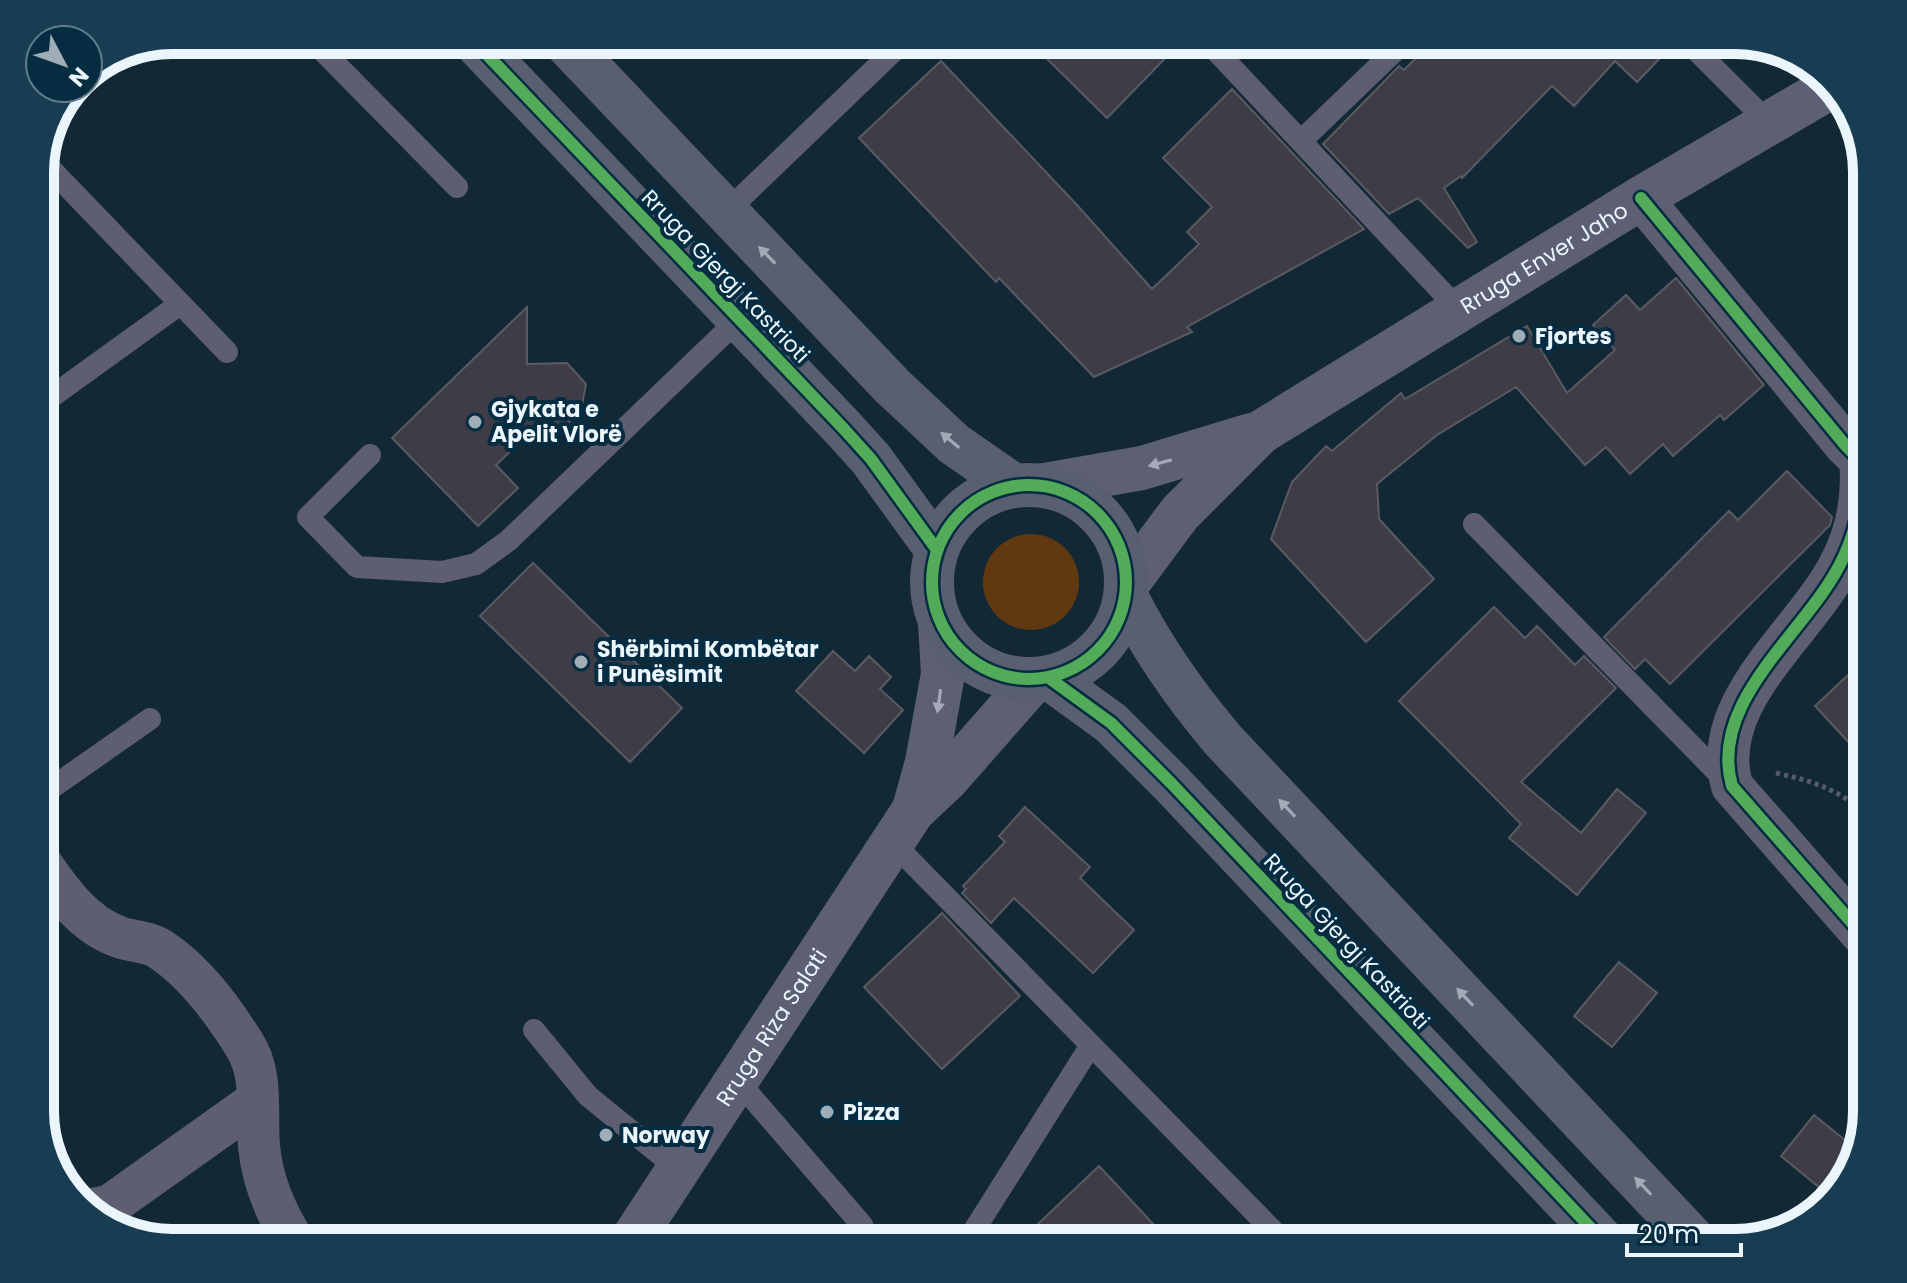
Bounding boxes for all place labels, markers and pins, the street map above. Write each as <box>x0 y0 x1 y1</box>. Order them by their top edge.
place label: Fjortes <box>1535 321 1612 352</box>
marker: Fjortes <box>1510 327 1528 345</box>
place label: Gjykata e Apelit Vlorë <box>491 394 622 450</box>
marker: Gjykata e Apelit Vlorë <box>466 413 484 431</box>
place label: Shërbimi Kombëtar i Punësimit <box>597 634 819 690</box>
marker: Shërbimi Kombëtar i Punësimit <box>572 653 590 671</box>
place label: Pizza <box>843 1097 900 1128</box>
marker: Pizza <box>818 1103 836 1121</box>
place label: Norway <box>622 1120 710 1151</box>
marker: Norway <box>597 1126 615 1144</box>

